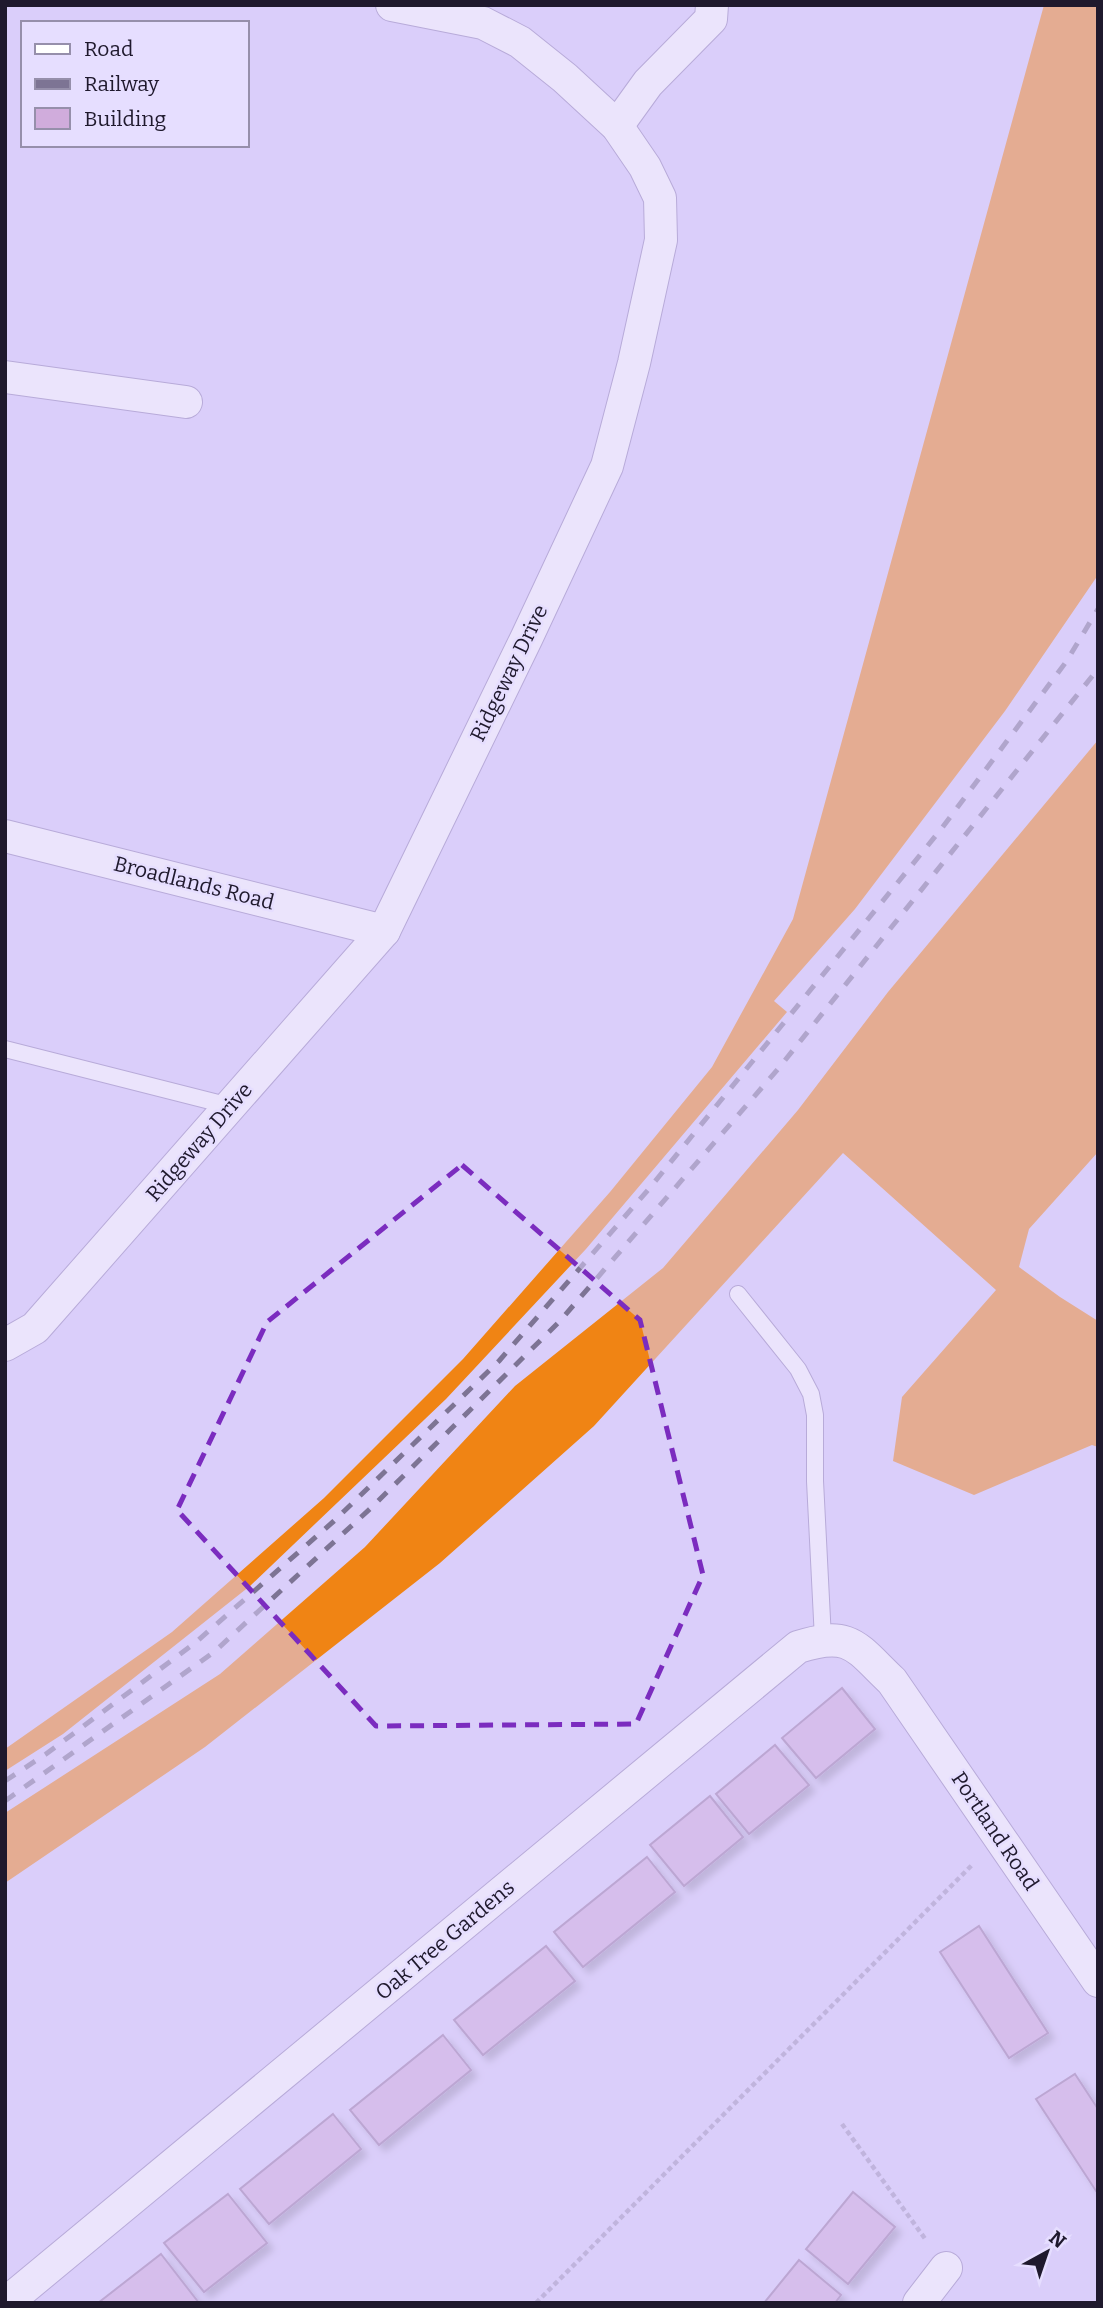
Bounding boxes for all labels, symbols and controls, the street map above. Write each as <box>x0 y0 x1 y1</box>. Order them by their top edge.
legend <box>21 21 248 147</box>
text: Road <box>84 36 133 62</box>
text: Railway <box>84 71 160 97</box>
text: Building <box>84 106 167 132</box>
street label: Ridgeway Drive <box>465 600 553 746</box>
street label: Broadlands Road <box>111 850 277 916</box>
street label: Ridgeway Drive <box>140 1077 258 1207</box>
street label: Portland Road <box>946 1767 1044 1895</box>
street label: Oak Tree Gardens <box>370 1874 520 2006</box>
north arrow <box>1012 2217 1082 2287</box>
text: N <box>1045 2226 1071 2253</box>

